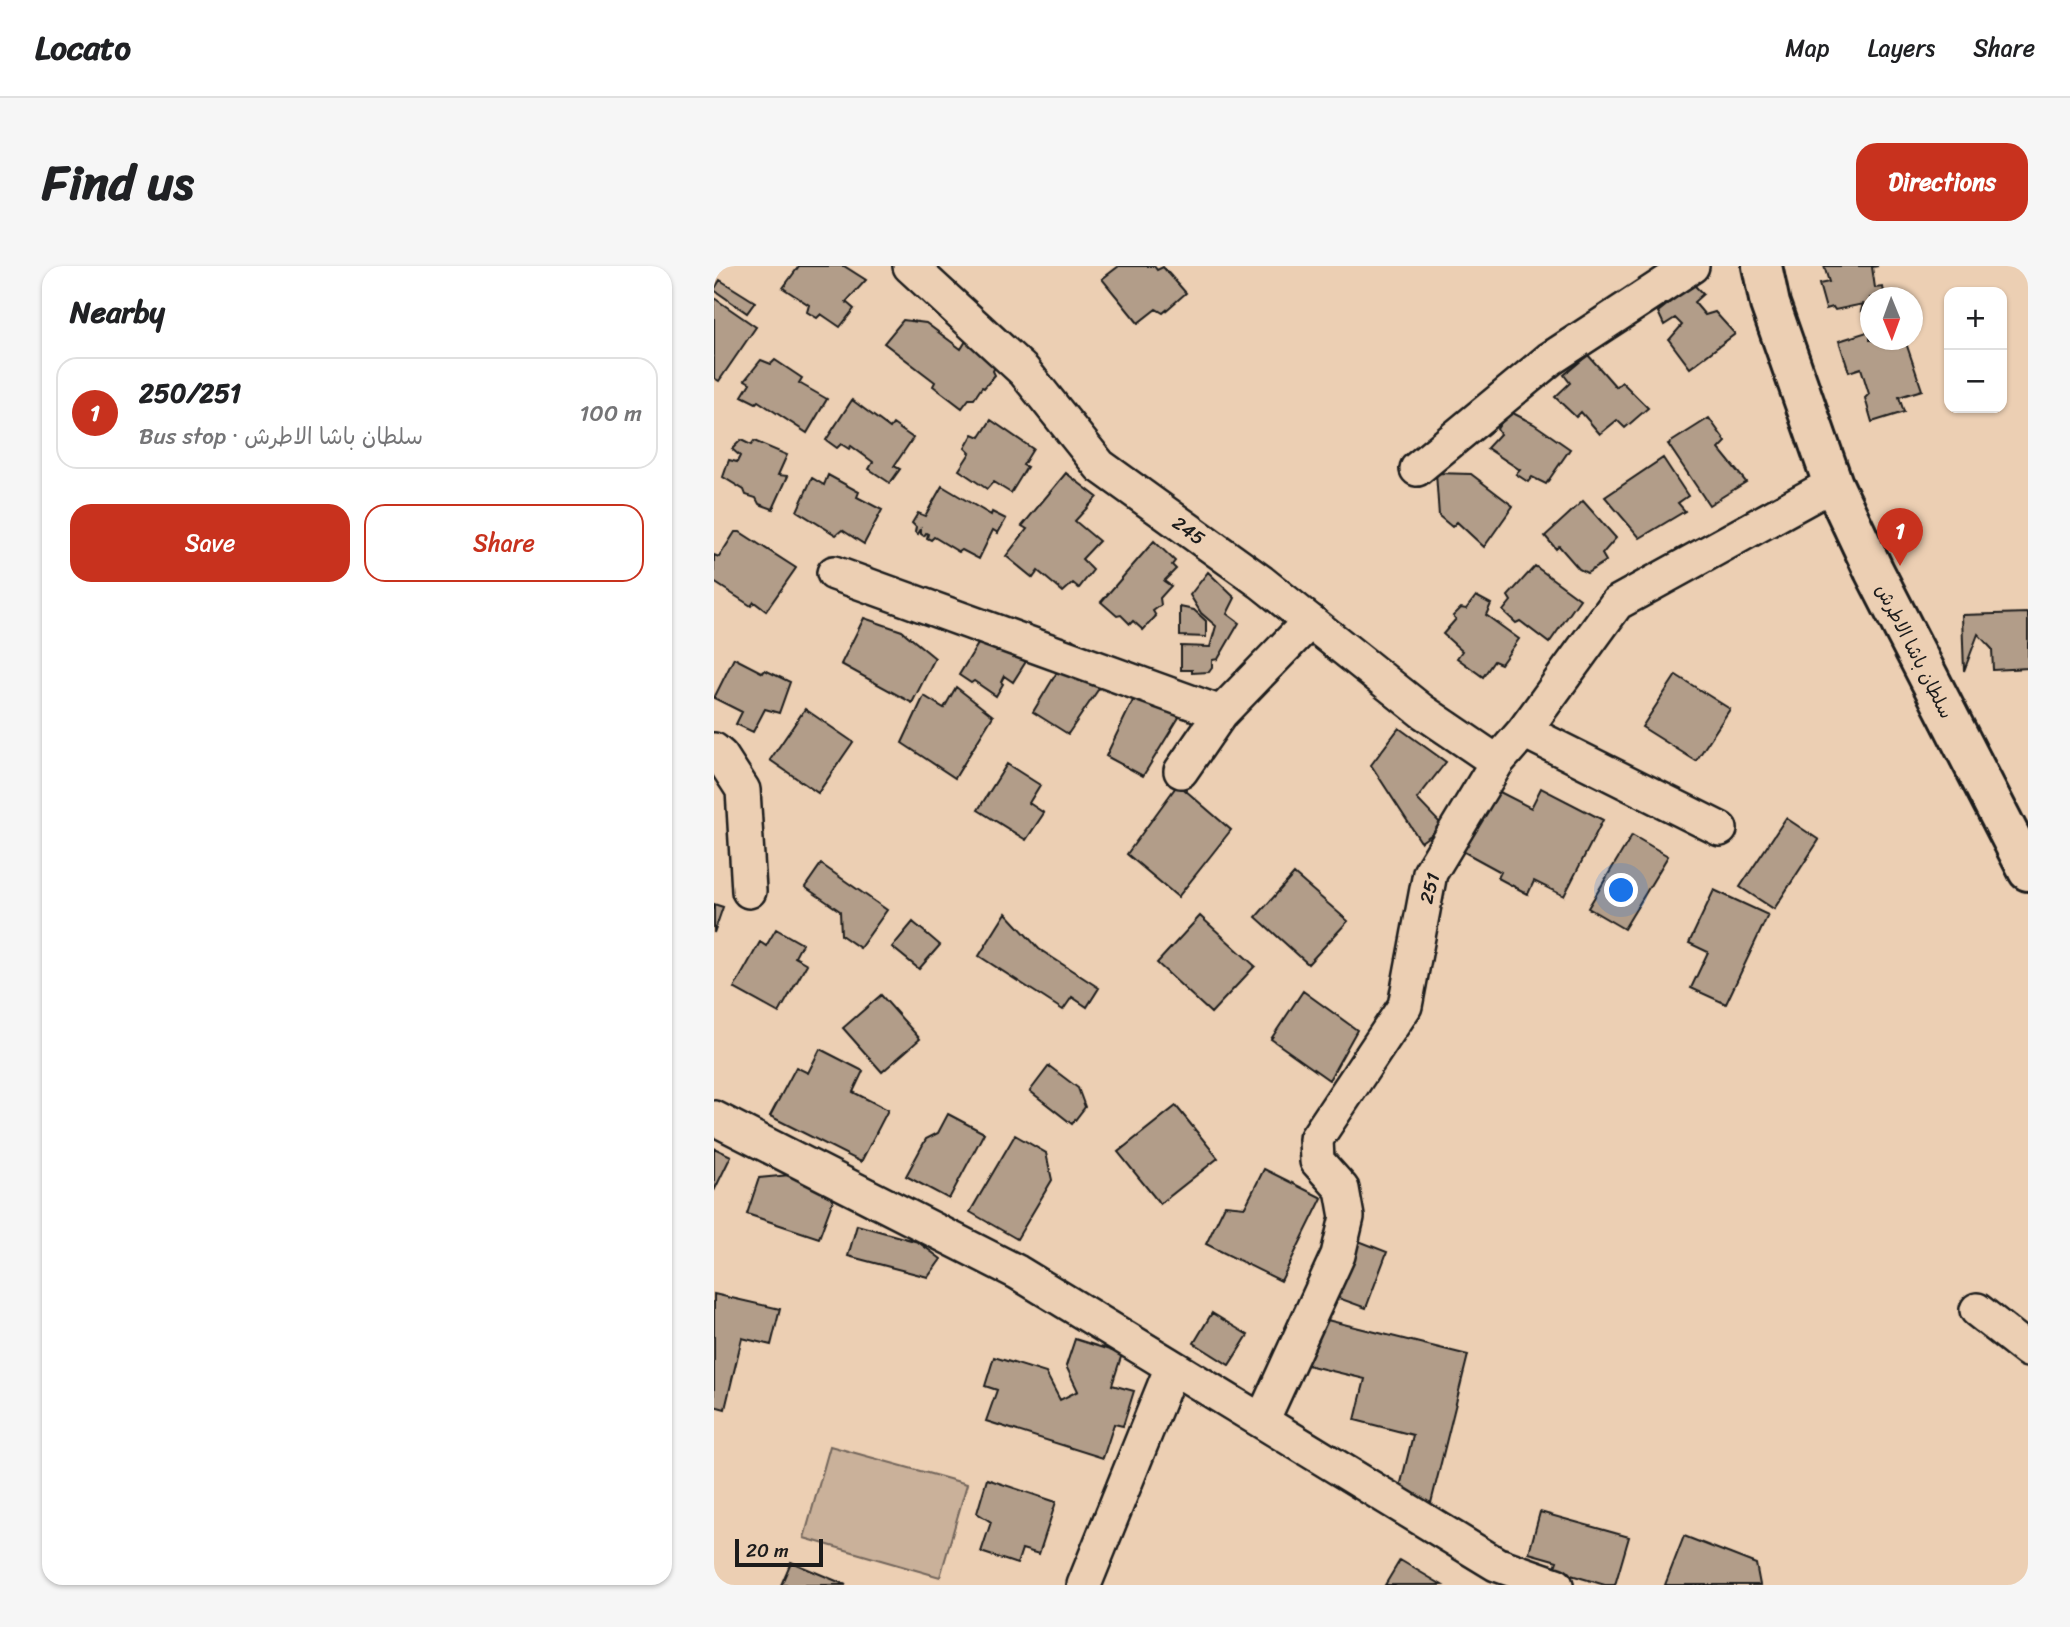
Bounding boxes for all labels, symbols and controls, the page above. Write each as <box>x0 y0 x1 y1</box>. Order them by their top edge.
text: Locato <box>35 19 131 77</box>
text: Map <box>1785 27 1830 69</box>
text: Layers <box>1868 27 1935 69</box>
text: Share <box>1973 27 2035 69</box>
text: Find us <box>42 139 194 226</box>
button: Directions <box>1856 143 2028 221</box>
text: Nearby <box>70 285 165 339</box>
north arrow <box>1860 287 1923 350</box>
map controls <box>1944 287 2007 413</box>
button: + <box>1944 287 2007 350</box>
button: − <box>1944 350 2007 413</box>
text: 250/251 <box>139 370 241 416</box>
text: 1 <box>90 393 100 434</box>
text: 100 m <box>579 393 642 434</box>
text: Bus stop · سلطان باشا الاطرش <box>139 416 423 457</box>
button: Save <box>70 504 350 582</box>
button: Share <box>364 504 644 582</box>
street label: 245 <box>1165 507 1213 554</box>
pin: 1 <box>1877 508 1923 566</box>
street label: سلطان باشا الاطرش <box>1866 578 1963 725</box>
street label: 251 <box>1410 869 1449 907</box>
your location <box>1604 873 1638 907</box>
text: 20 m <box>746 1534 789 1567</box>
scale bar <box>735 1536 822 1568</box>

